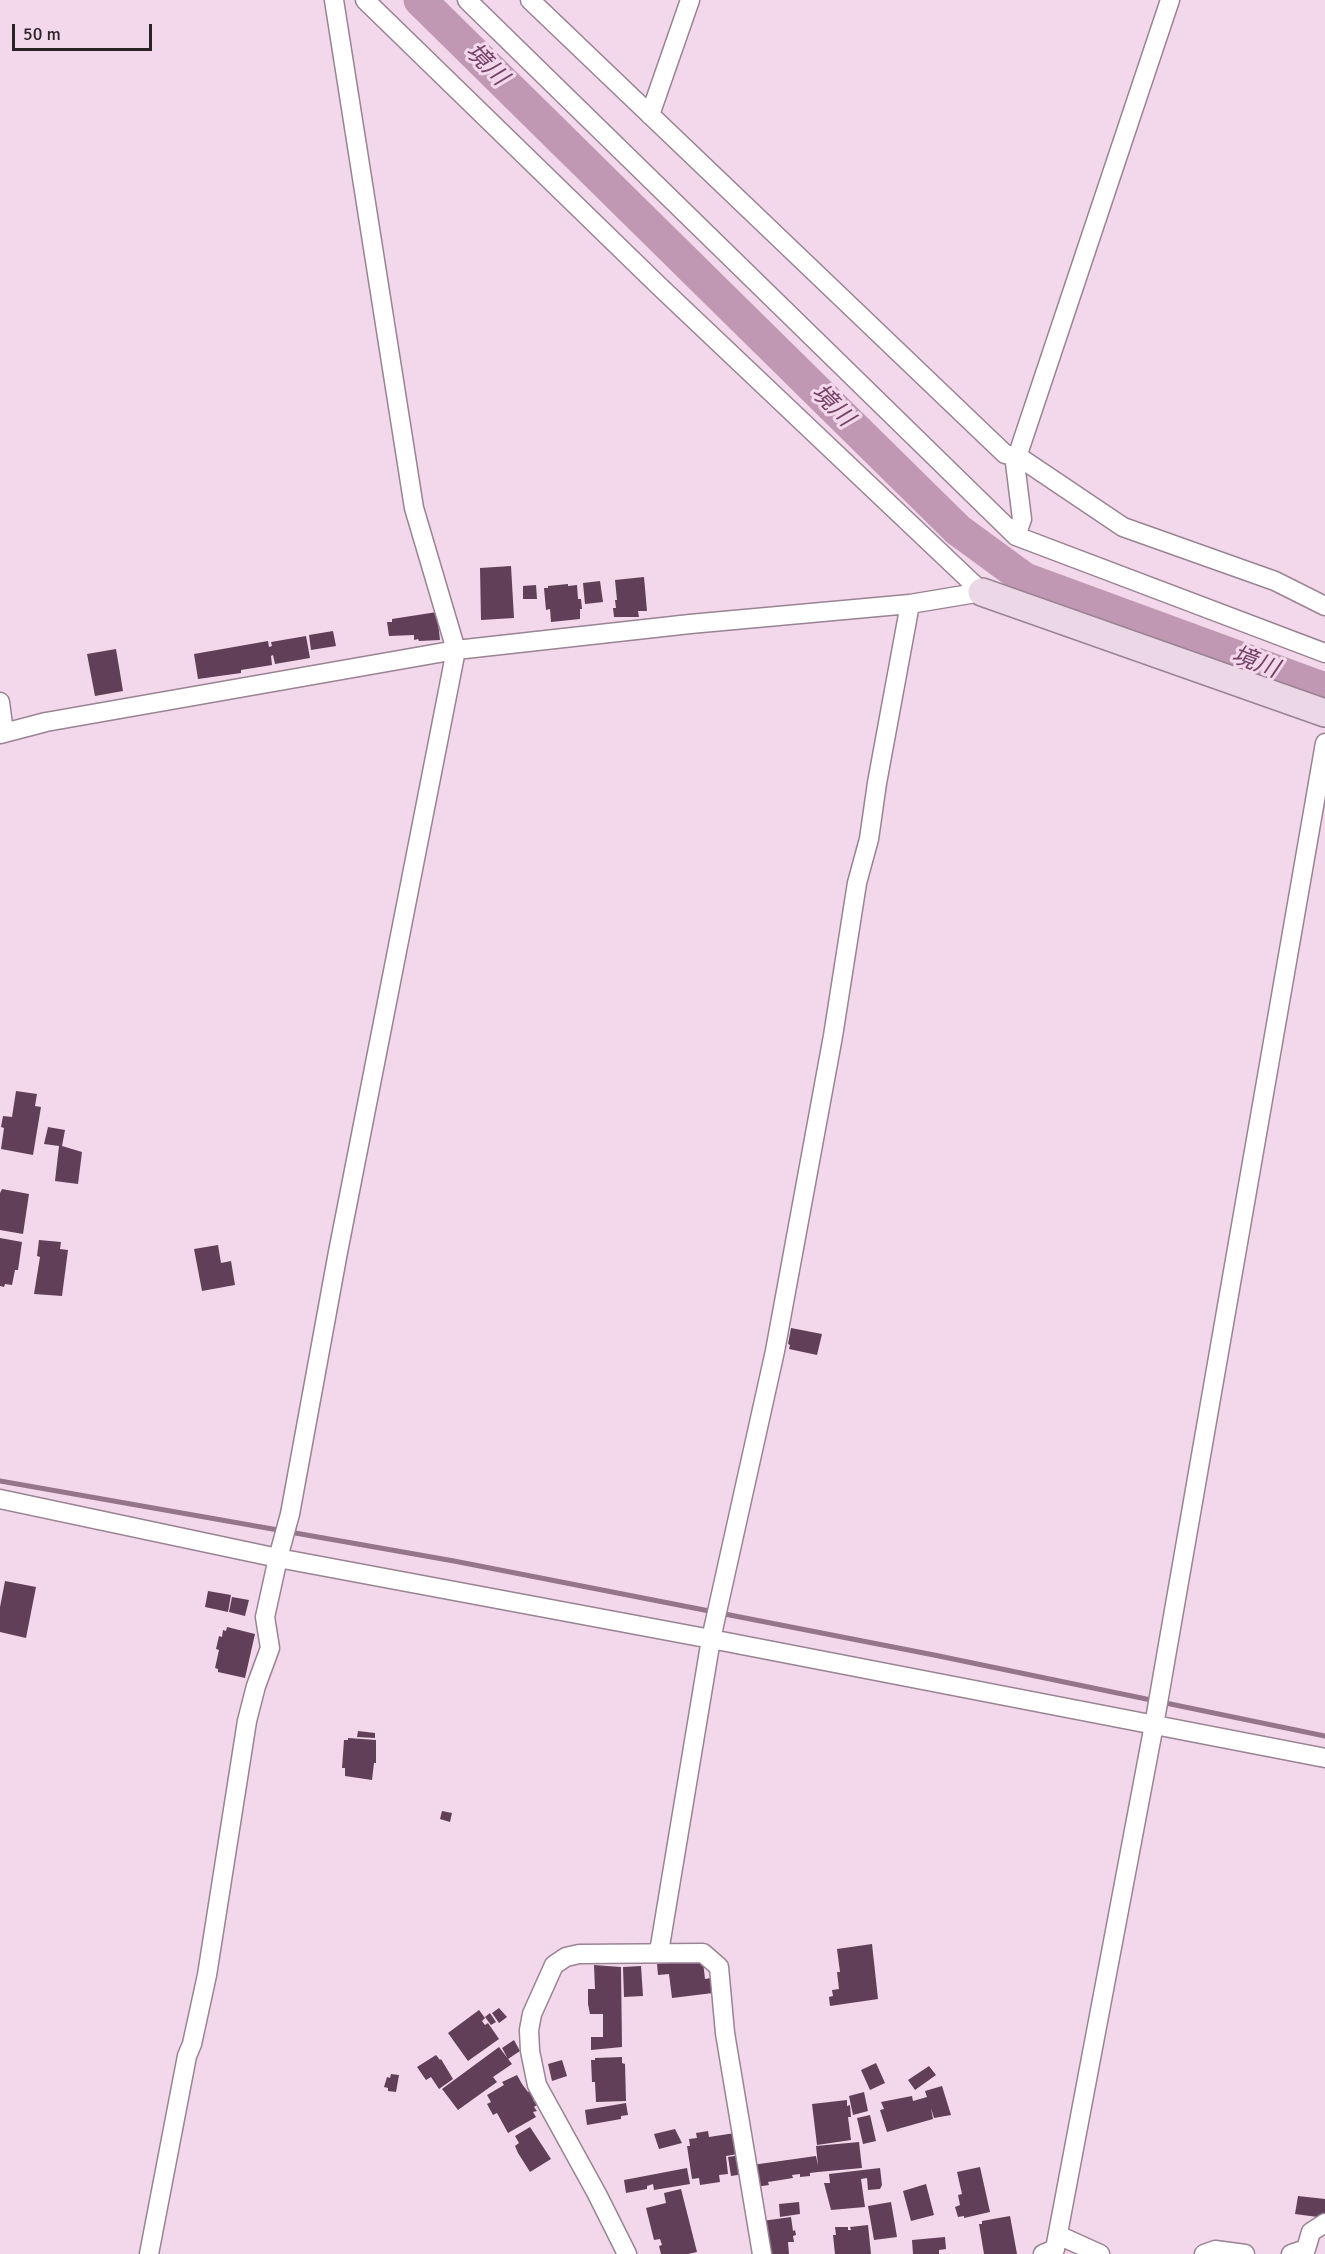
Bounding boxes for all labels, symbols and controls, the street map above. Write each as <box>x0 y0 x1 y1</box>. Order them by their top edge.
scale bar <box>15 12 154 50</box>
text: 50 m <box>23 23 61 45</box>
water label: 境川 <box>459 38 513 92</box>
water label: 境川 <box>805 379 859 433</box>
water label: 境川 <box>1228 641 1282 685</box>

